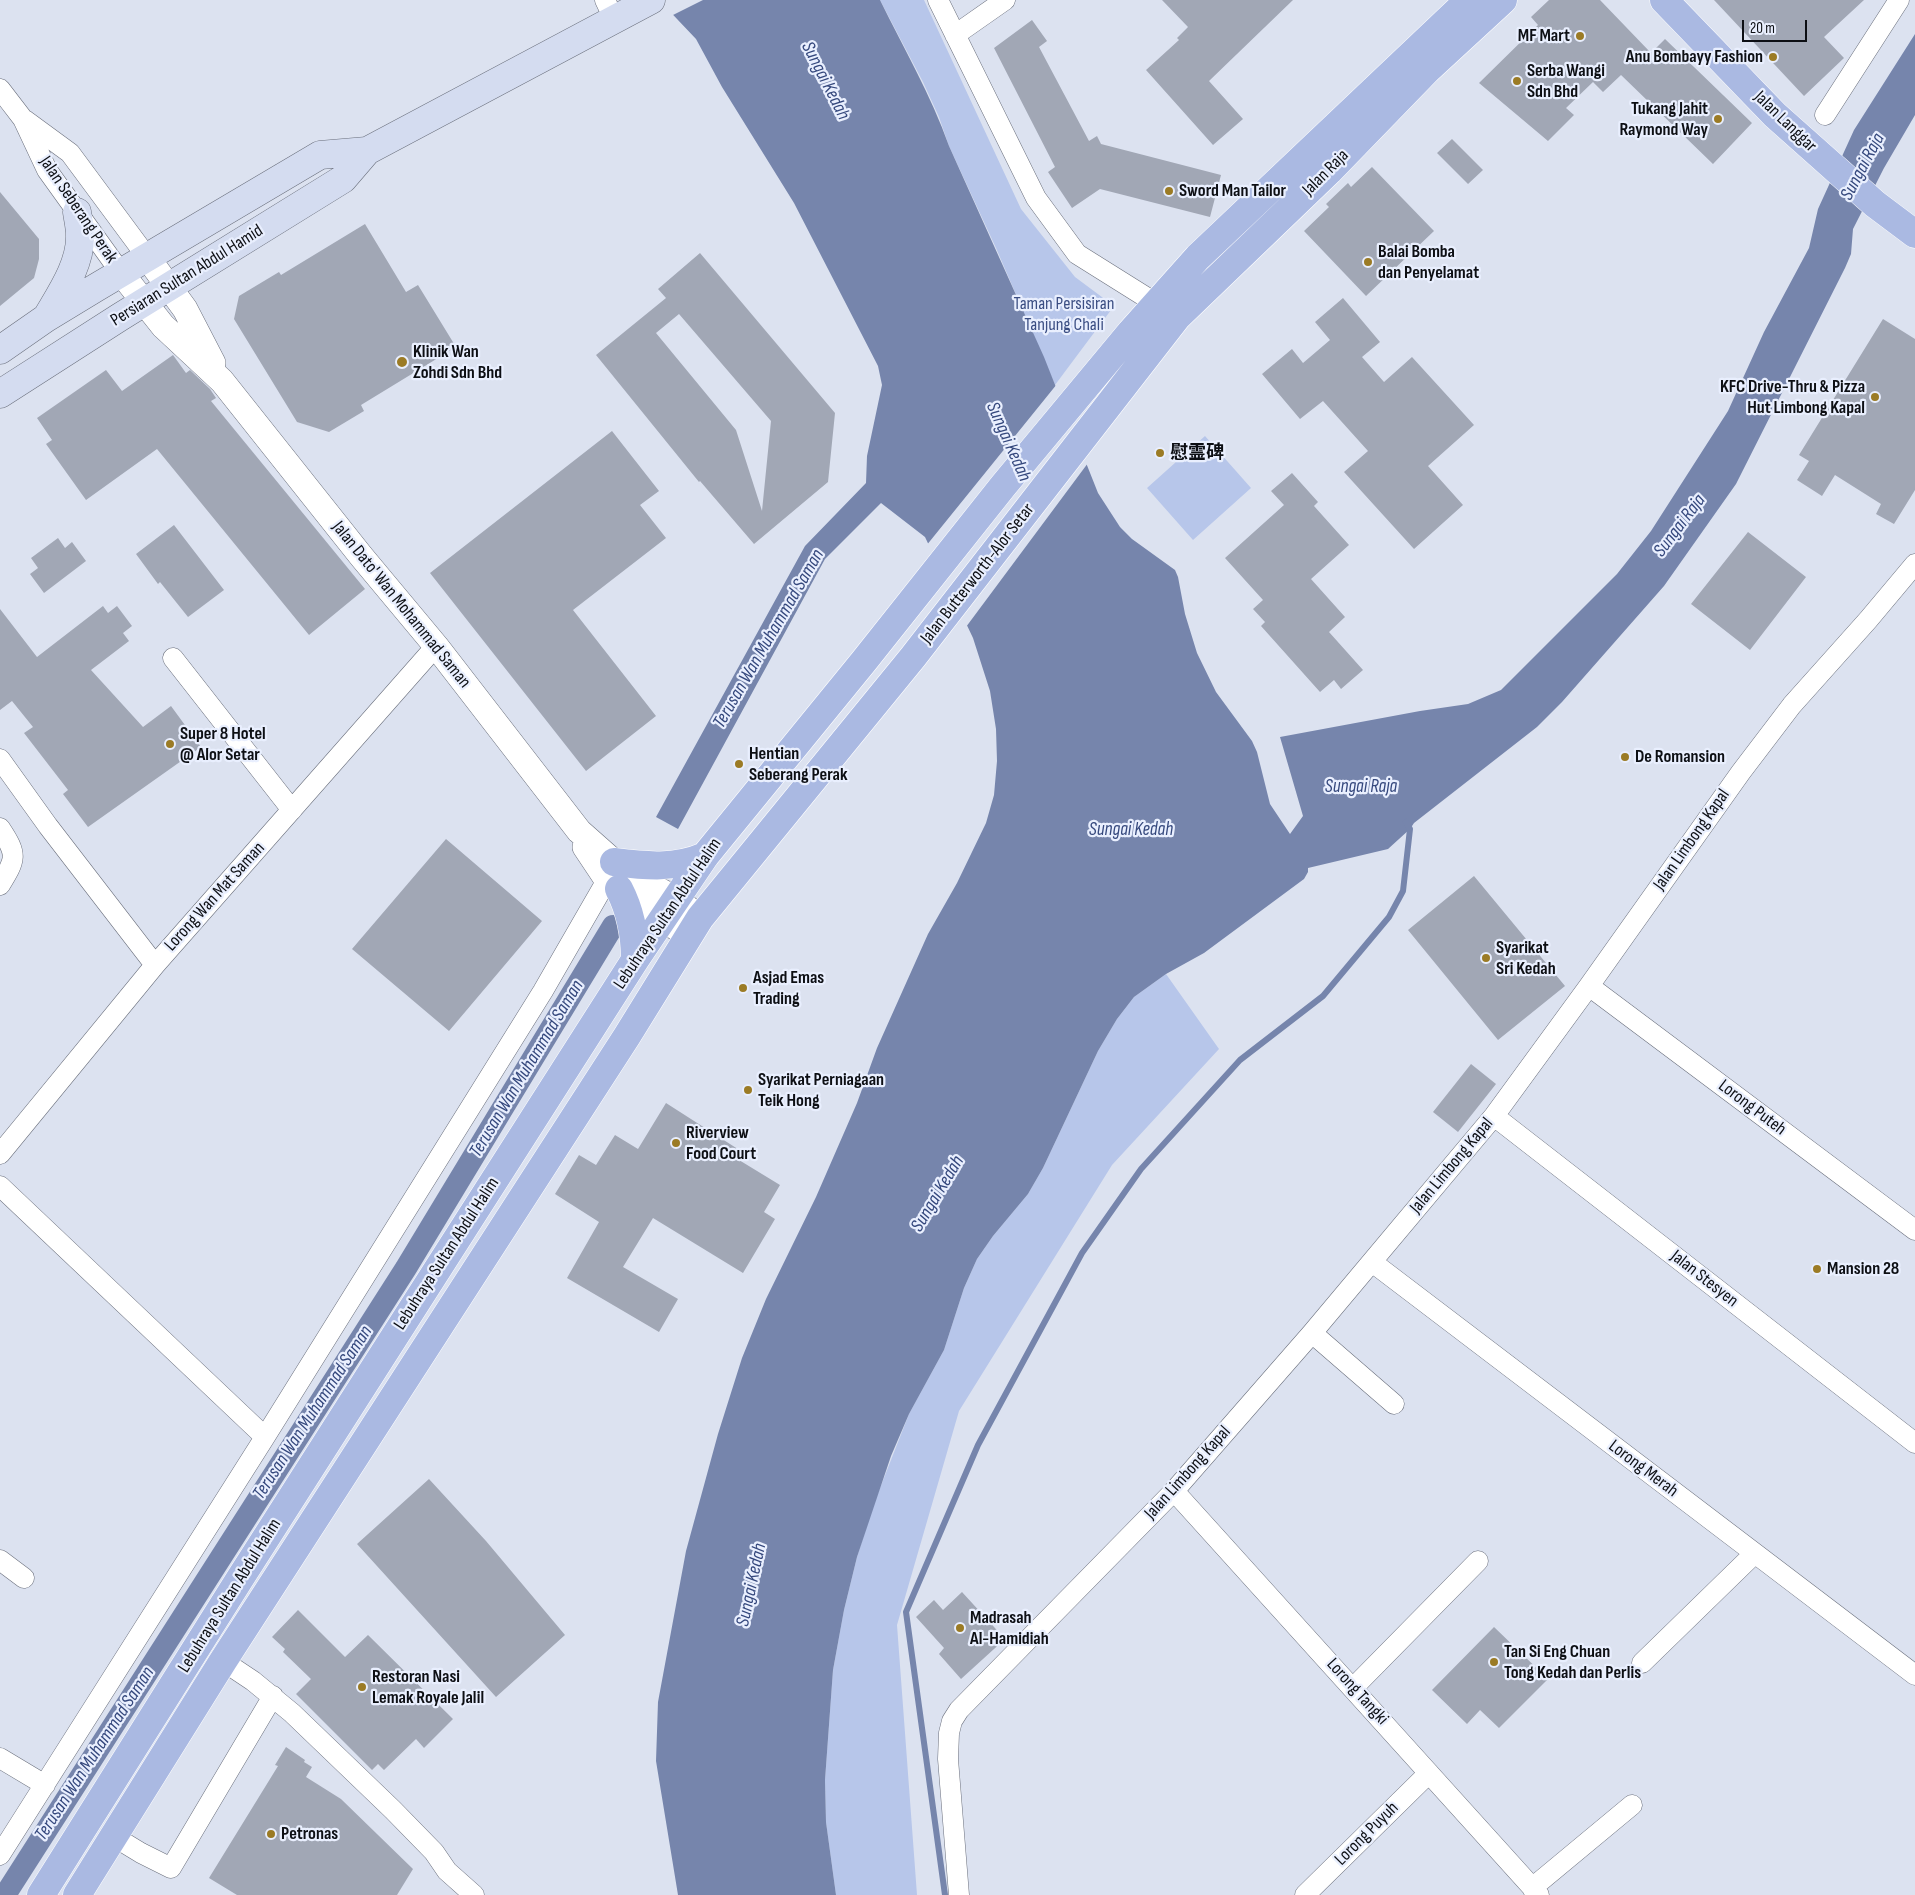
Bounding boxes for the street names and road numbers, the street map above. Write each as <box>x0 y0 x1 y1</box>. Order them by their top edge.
street label: Jalan Langgar <box>1749 87 1821 157</box>
street label: Jalan Raja <box>1298 145 1354 201</box>
street label: Jalan Seberang Perak <box>34 152 122 268</box>
street label: Persiaran Sultan Abdul Hamid <box>107 220 267 332</box>
street label: Jalan Butterworth-Alor Setar <box>917 500 1039 648</box>
street label: Jalan Dato' Wan Mohammad Saman <box>327 517 475 693</box>
street label: Jalan Limbong Kapal <box>1649 785 1735 895</box>
street label: Lebuhraya Sultan Abdul Halim <box>609 834 727 994</box>
street label: Lorong Wan Mat Saman <box>160 838 270 956</box>
street label: Lorong Puteh <box>1714 1075 1790 1141</box>
street label: Jalan Limbong Kapal <box>1406 1114 1498 1218</box>
street label: Lebuhraya Sultan Abdul Halim <box>390 1174 504 1334</box>
street label: Jalan Stesyen <box>1666 1246 1742 1312</box>
street label: Jalan Limbong Kapal <box>1140 1422 1236 1524</box>
street label: Lorong Merah <box>1604 1436 1682 1502</box>
street label: Lebuhraya Sultan Abdul Halim <box>174 1515 286 1677</box>
street label: Lorong Tangki <box>1321 1654 1393 1730</box>
street label: Lorong Puyuh <box>1331 1798 1403 1870</box>

